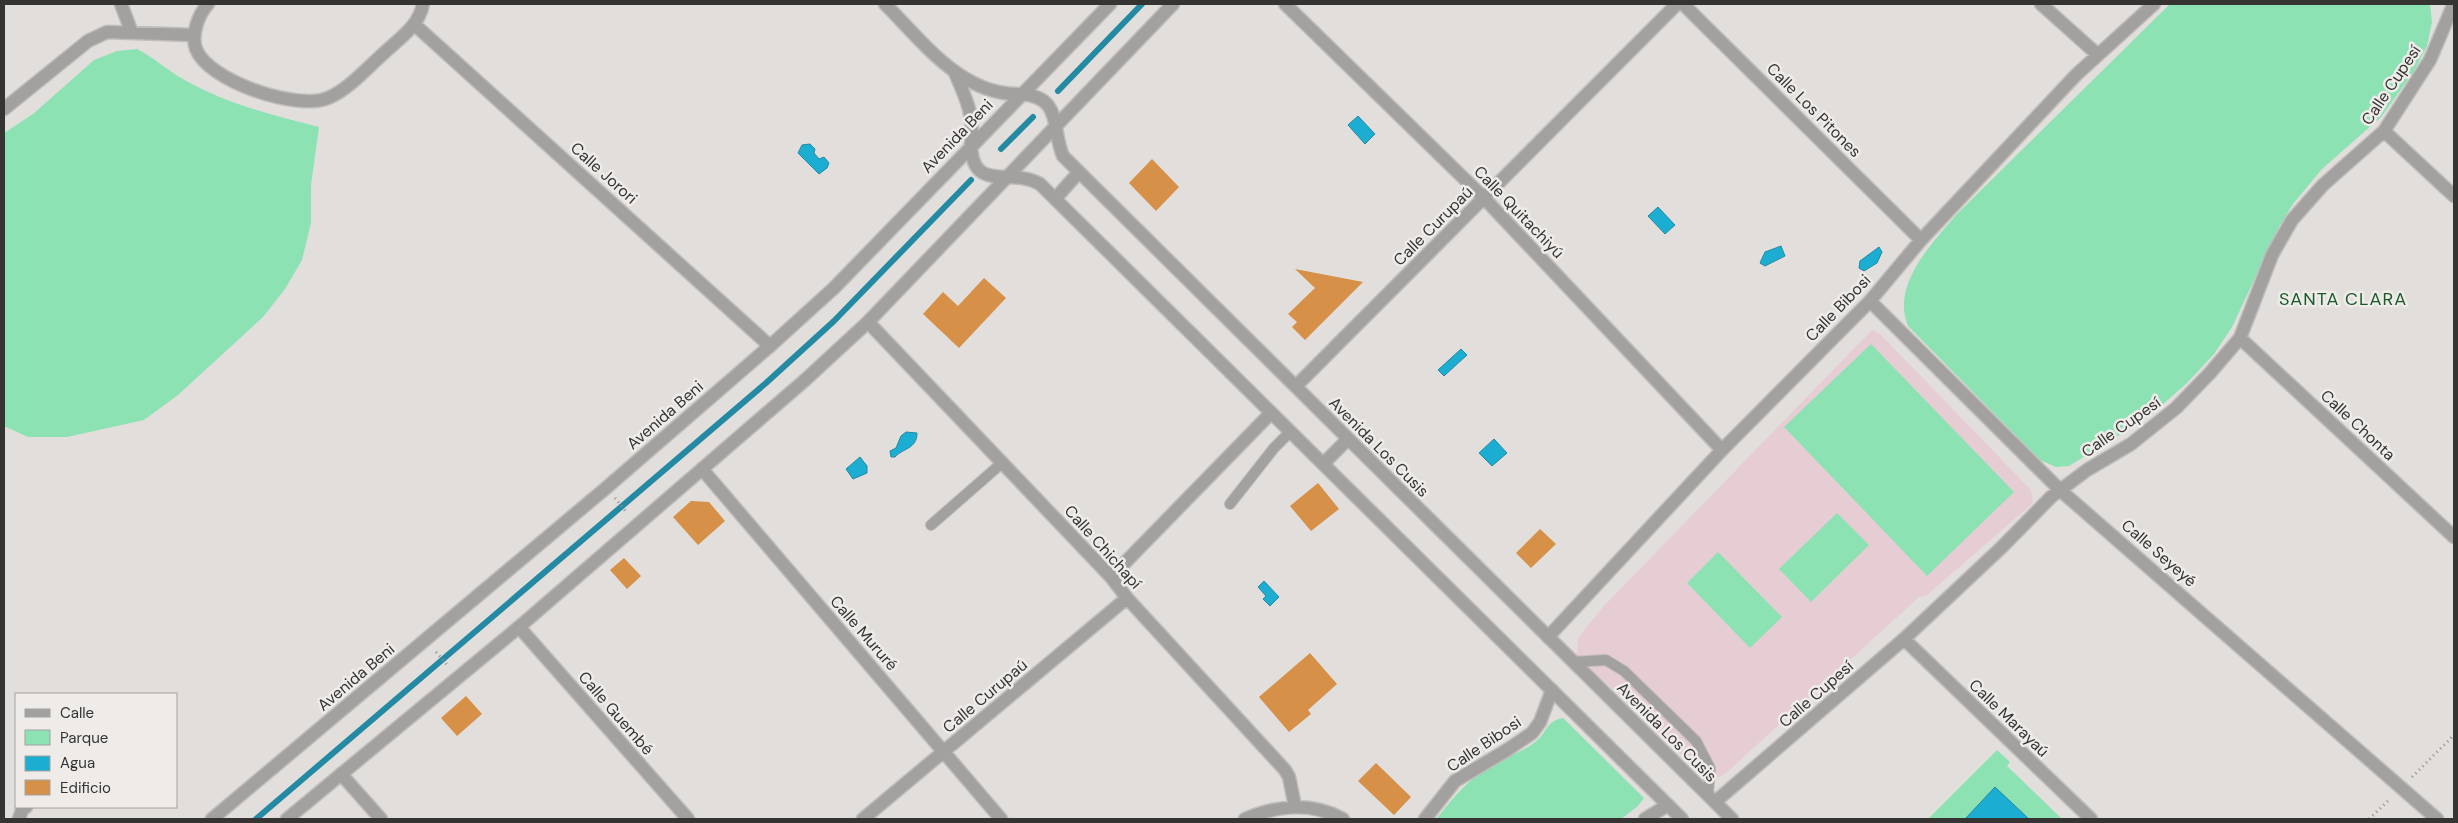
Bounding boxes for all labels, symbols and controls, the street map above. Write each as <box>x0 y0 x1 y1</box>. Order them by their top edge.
street label: Calle Cupesí <box>2357 41 2426 129</box>
street label: Calle Los Pitones <box>1762 58 1866 162</box>
street label: Avenida Beni <box>917 95 997 177</box>
street label: Calle Jorori <box>566 137 642 209</box>
street label: Calle Quitachiyú <box>1469 161 1569 263</box>
street label: Calle Curupaú <box>1389 182 1477 270</box>
street label: Calle Bibosi <box>1801 270 1875 346</box>
district label: SANTA CLARA <box>2279 287 2407 311</box>
street label: Avenida Beni <box>622 376 708 454</box>
street label: Calle Chonta <box>2316 385 2400 465</box>
street label: Avenida Los Cusis <box>1324 392 1434 502</box>
street label: Calle Cupesí <box>2077 392 2165 462</box>
street label: Calle Chichapí <box>1060 501 1146 594</box>
street label: Calle Seyeyé <box>2117 515 2201 591</box>
street label: Calle Mururé <box>826 591 902 675</box>
street label: Avenida Beni <box>313 639 399 715</box>
street label: Calle Curupaú <box>938 654 1032 738</box>
street label: Calle Cupesí <box>1774 656 1858 732</box>
street label: Calle Guembé <box>574 667 658 759</box>
street label: Calle Marayaú <box>1964 675 2054 761</box>
street label: Avenida Los Cusis <box>1612 677 1722 787</box>
legend <box>15 693 178 808</box>
text: Calle <box>60 703 94 723</box>
street label: Calle Bibosi <box>1443 711 1525 777</box>
text: Parque <box>60 728 108 748</box>
text: Agua <box>60 753 95 773</box>
text: Edificio <box>60 778 111 798</box>

